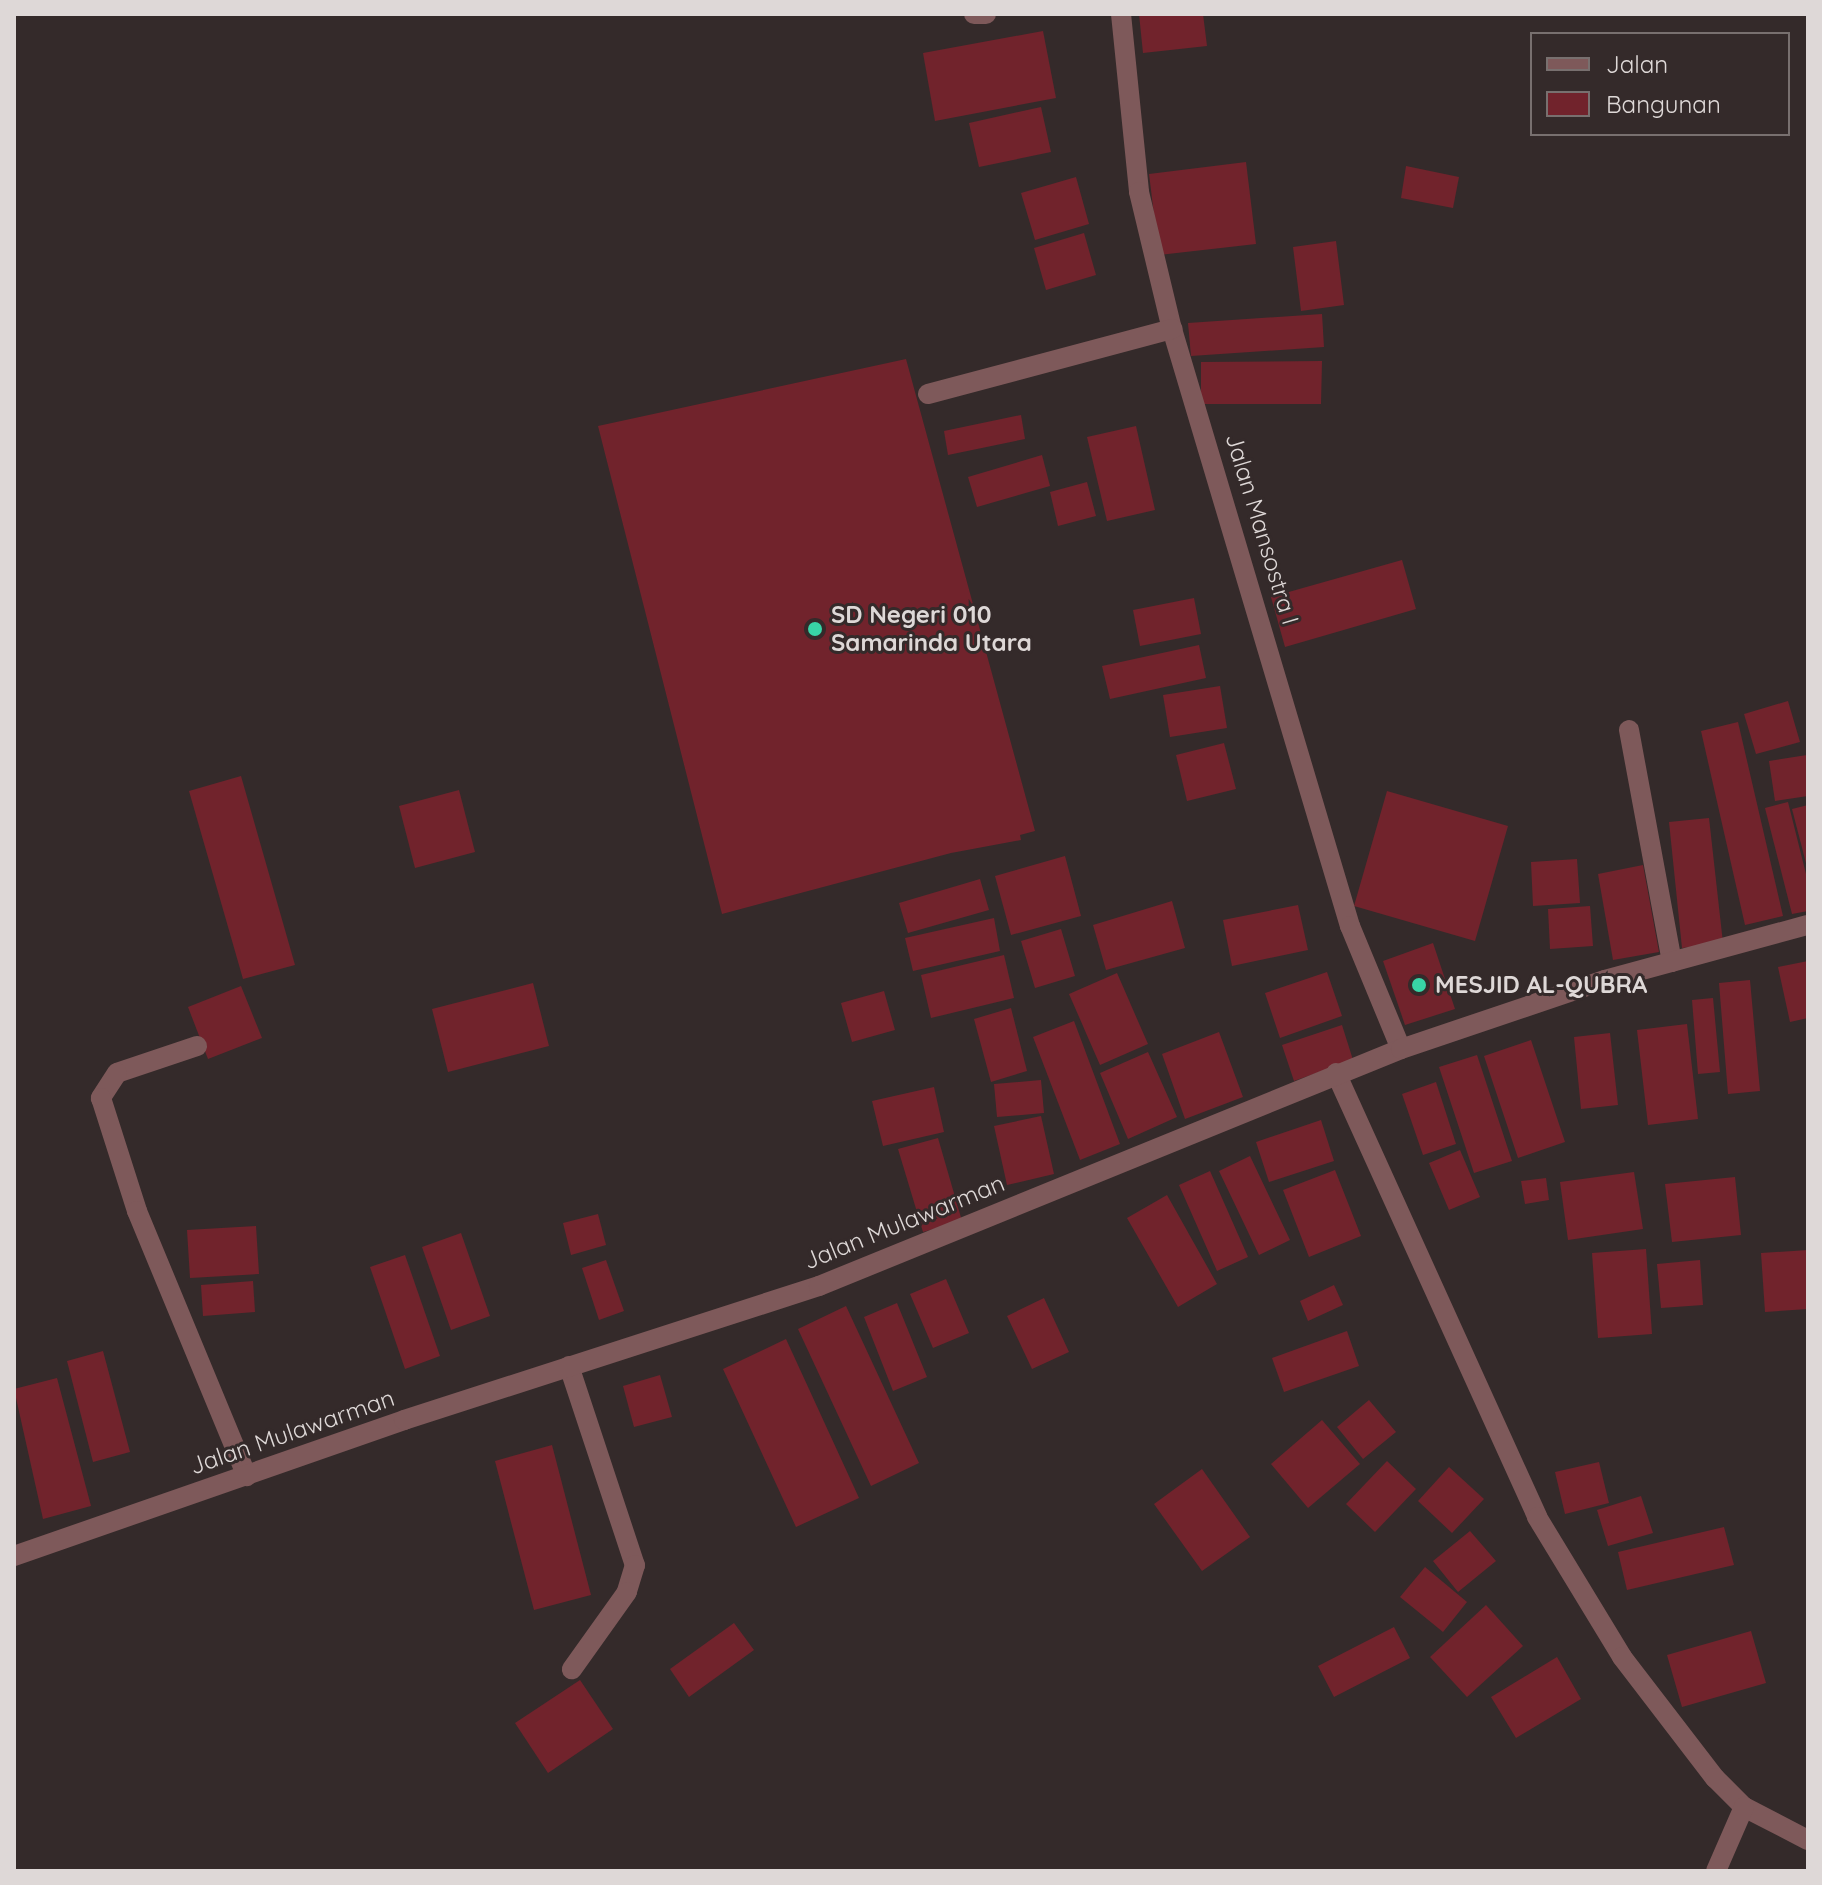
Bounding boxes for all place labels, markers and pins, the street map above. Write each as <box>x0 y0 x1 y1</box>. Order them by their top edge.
place label: SD Negeri 010 Samarinda Utara <box>831 601 1032 657</box>
marker: SD Negeri 010 Samarinda Utara <box>806 620 824 638</box>
place label: MESJID AL-QUBRA <box>1435 971 1647 999</box>
marker: MESJID AL-QUBRA <box>1410 976 1428 994</box>

